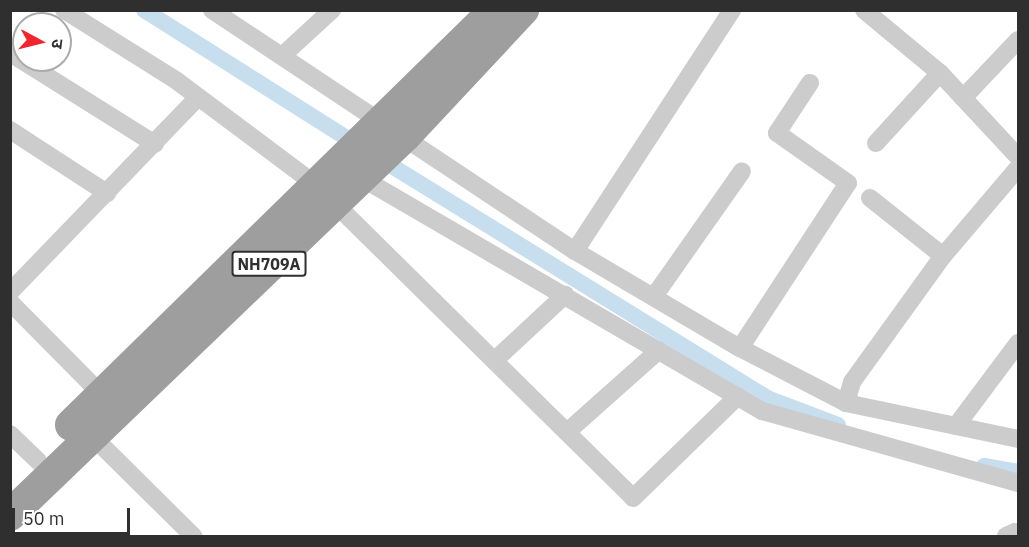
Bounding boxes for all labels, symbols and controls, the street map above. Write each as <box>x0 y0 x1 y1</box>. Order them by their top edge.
north arrow <box>12 12 72 72</box>
text: उ <box>47 38 68 50</box>
road number: NH709A <box>232 251 306 277</box>
scale bar <box>15 496 134 534</box>
text: 50 m <box>23 507 65 530</box>

